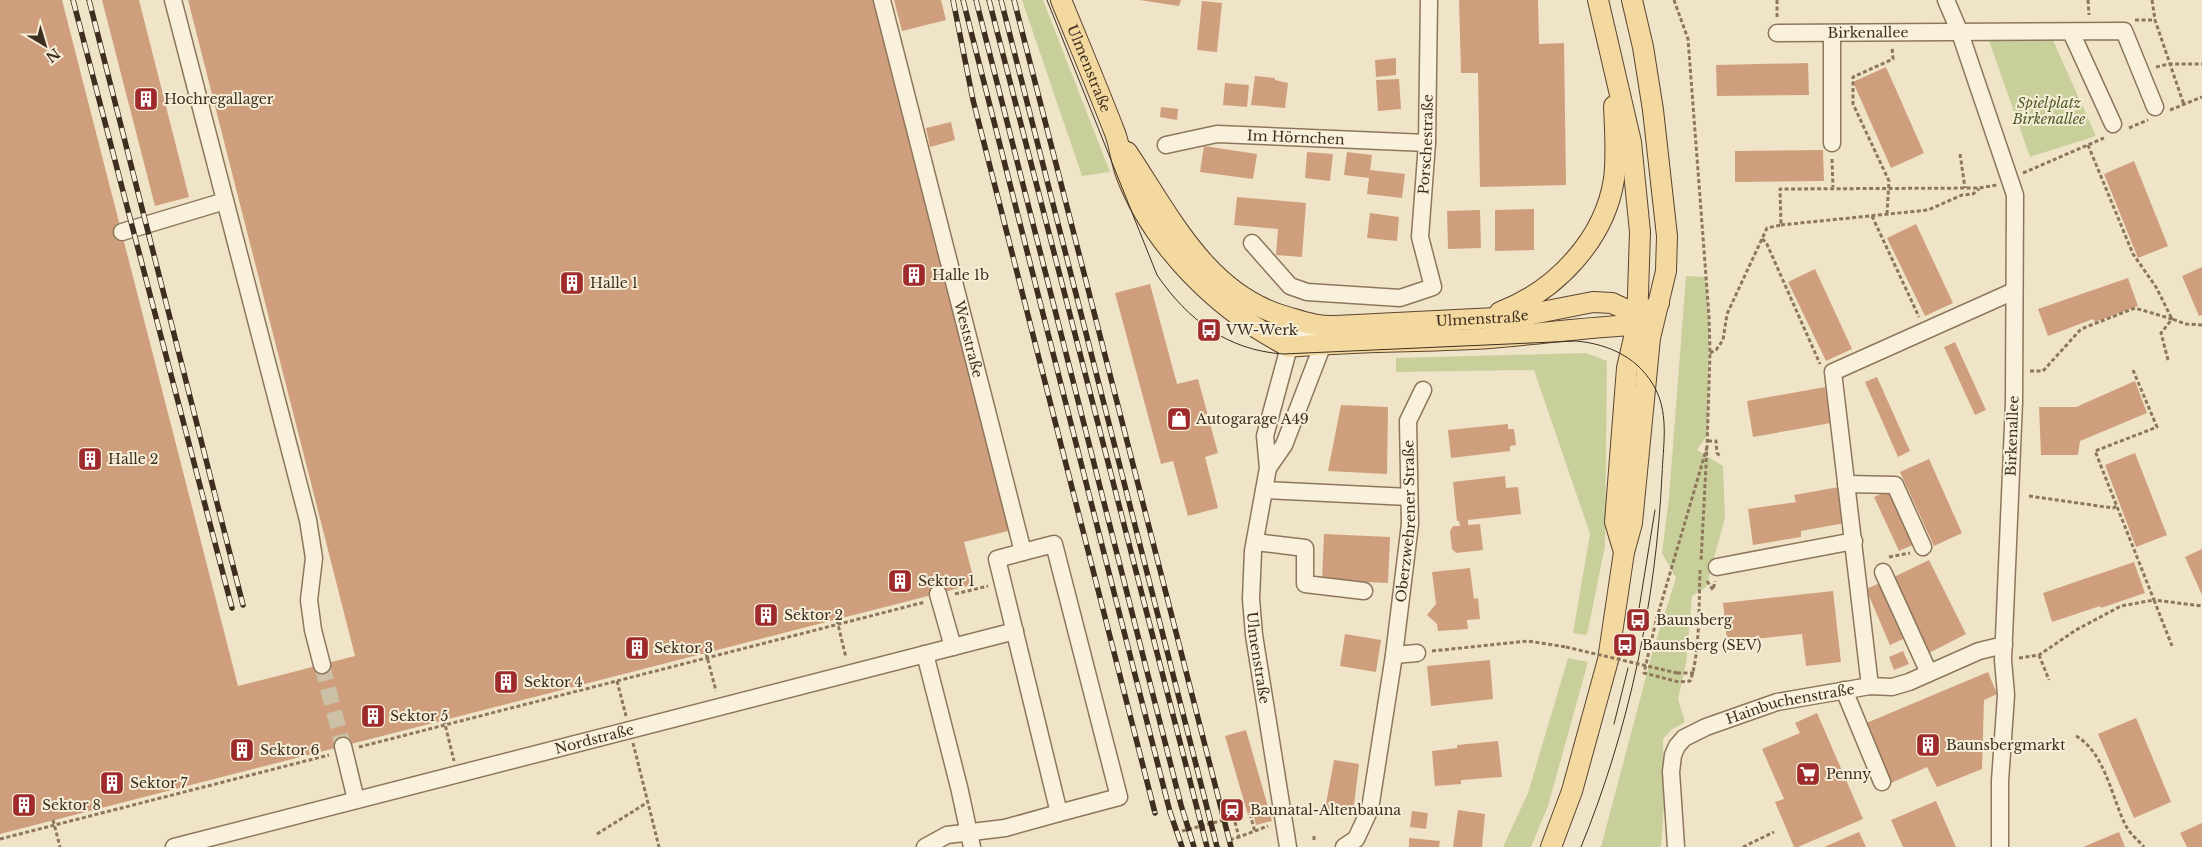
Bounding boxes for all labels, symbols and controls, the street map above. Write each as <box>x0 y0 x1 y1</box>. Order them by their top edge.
north arrow <box>20 20 70 70</box>
street label: Ulmenstraße <box>1063 22 1115 115</box>
street label: Birkenallee <box>1827 23 1909 42</box>
text: N <box>42 44 64 66</box>
building icon: Hochregallager <box>133 86 159 112</box>
place label: Hochregallager <box>164 90 274 108</box>
street label: Porschestraße <box>1414 94 1437 195</box>
park label: Spielplatz Birkenallee <box>2011 94 2086 128</box>
street label: Im Hörnchen <box>1247 126 1345 148</box>
building icon: Halle 1b <box>901 262 927 288</box>
place label: Halle 1b <box>932 266 989 284</box>
building icon: Halle 1 <box>559 270 585 296</box>
place label: Halle 1 <box>590 274 638 292</box>
street label: Weststraße <box>950 298 987 380</box>
street label: Ulmenstraße <box>1435 306 1530 330</box>
bus stop icon: VW-Werk <box>1196 317 1222 343</box>
place label: VW-Werk <box>1225 321 1298 339</box>
street label: Birkenallee <box>2002 395 2022 477</box>
shop icon: Autogarage A49 <box>1166 406 1192 432</box>
place label: Autogarage A49 <box>1195 410 1309 428</box>
street label: Oberzwehrener Straße <box>1391 440 1419 603</box>
building icon: Halle 2 <box>77 446 103 472</box>
place label: Halle 2 <box>108 450 158 468</box>
building icon: Sektor 1 <box>887 568 913 594</box>
place label: Sektor 1 <box>918 572 975 590</box>
building icon: Sektor 2 <box>753 602 779 628</box>
place label: Sektor 2 <box>784 606 843 624</box>
bus stop icon: Baunsberg <box>1625 607 1651 633</box>
street label: Ulmenstraße <box>1243 611 1274 705</box>
place label: Baunsberg <box>1656 611 1733 629</box>
bus stop icon: Baunsberg (SEV) <box>1612 632 1638 658</box>
building icon: Sektor 3 <box>624 635 650 661</box>
place label: Baunsberg (SEV) <box>1642 636 1761 654</box>
place label: Sektor 3 <box>654 639 713 657</box>
building icon: Sektor 4 <box>493 669 519 695</box>
place label: Sektor 4 <box>524 673 583 691</box>
street label: Hainbuchenstraße <box>1723 680 1856 728</box>
building icon: Sektor 5 <box>360 703 386 729</box>
place label: Sektor 5 <box>390 707 448 725</box>
street label: Nordstraße <box>553 720 636 758</box>
building icon: Baunsbergmarkt <box>1915 732 1941 758</box>
place label: Baunsbergmarkt <box>1946 736 2066 754</box>
building icon: Sektor 6 <box>229 737 255 763</box>
place label: Sektor 6 <box>260 741 319 759</box>
supermarket icon: Penny <box>1795 761 1821 787</box>
place label: Penny <box>1826 765 1871 783</box>
building icon: Sektor 7 <box>99 770 125 796</box>
place label: Sektor 7 <box>130 774 188 792</box>
building icon: Sektor 8 <box>11 792 37 818</box>
place label: Sektor 8 <box>42 796 101 814</box>
station icon: Baunatal-Altenbauna <box>1219 797 1245 823</box>
place label: Baunatal-Altenbauna <box>1250 801 1401 819</box>

